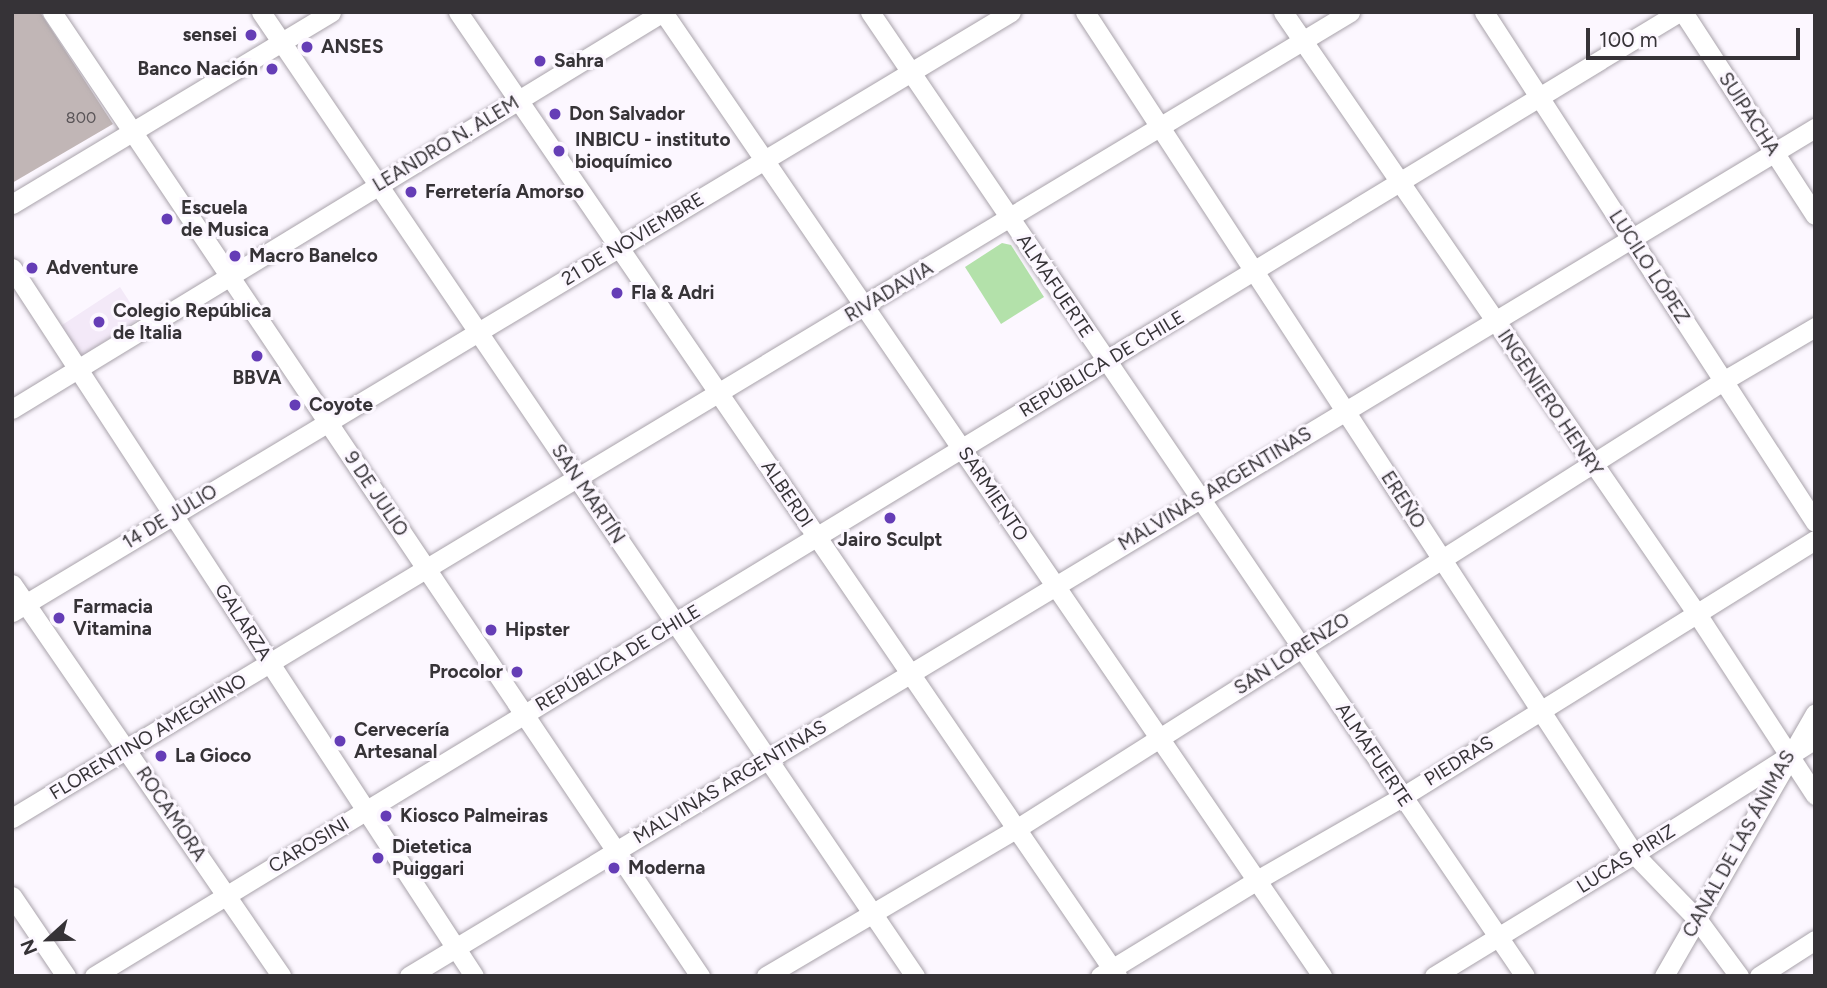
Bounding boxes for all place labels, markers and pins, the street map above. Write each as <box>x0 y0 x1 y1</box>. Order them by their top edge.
place label: sensei <box>182 24 237 46</box>
marker: sensei <box>243 27 259 43</box>
place label: ANSES <box>321 36 384 58</box>
marker: ANSES <box>299 39 315 55</box>
place label: Sahra <box>554 50 604 72</box>
marker: Sahra <box>532 53 548 69</box>
place label: Banco Nación <box>138 58 258 80</box>
marker: Banco Nación <box>264 61 280 77</box>
place label: Don Salvador <box>569 103 685 125</box>
marker: Don Salvador <box>547 106 563 122</box>
place label: INBICU - instituto bioquímico <box>575 129 730 173</box>
marker: INBICU - instituto bioquímico <box>549 141 569 161</box>
place label: Ferretería Amorso <box>425 181 584 203</box>
marker: Ferretería Amorso <box>403 184 419 200</box>
place label: Escuela de Musica <box>181 197 269 241</box>
marker: Escuela de Musica <box>159 211 175 227</box>
place label: Macro Banelco <box>249 245 378 267</box>
marker: Macro Banelco <box>227 248 243 264</box>
place label: Adventure <box>46 257 138 279</box>
marker: Adventure <box>24 260 40 276</box>
place label: Fla & Adri <box>631 282 715 304</box>
marker: Fla & Adri <box>609 285 625 301</box>
place label: Colegio República de Italia <box>113 300 271 344</box>
marker: Colegio República de Italia <box>91 314 107 330</box>
marker: BBVA <box>249 348 265 364</box>
place label: BBVA <box>232 367 282 389</box>
place label: Coyote <box>309 394 373 416</box>
marker: Coyote <box>287 397 303 413</box>
marker: Jairo Sculpt <box>882 510 898 526</box>
place label: Jairo Sculpt <box>838 529 942 551</box>
place label: Farmacia Vitamina <box>73 596 153 640</box>
marker: Farmacia Vitamina <box>51 610 67 626</box>
place label: Hipster <box>505 619 570 641</box>
marker: Hipster <box>483 622 499 638</box>
place label: Procolor <box>429 661 503 683</box>
marker: Procolor <box>509 664 525 680</box>
place label: Cervecería Artesanal <box>354 719 449 763</box>
marker: Cervecería Artesanal <box>332 733 348 749</box>
place label: La Gioco <box>175 745 251 767</box>
marker: La Gioco <box>153 748 169 764</box>
place label: Kiosco Palmeiras <box>400 805 548 827</box>
marker: Kiosco Palmeiras <box>378 808 394 824</box>
place label: Dietetica Puiggari <box>392 836 472 880</box>
marker: Dietetica Puiggari <box>370 850 386 866</box>
place label: Moderna <box>628 857 705 879</box>
marker: Moderna <box>606 860 622 876</box>

